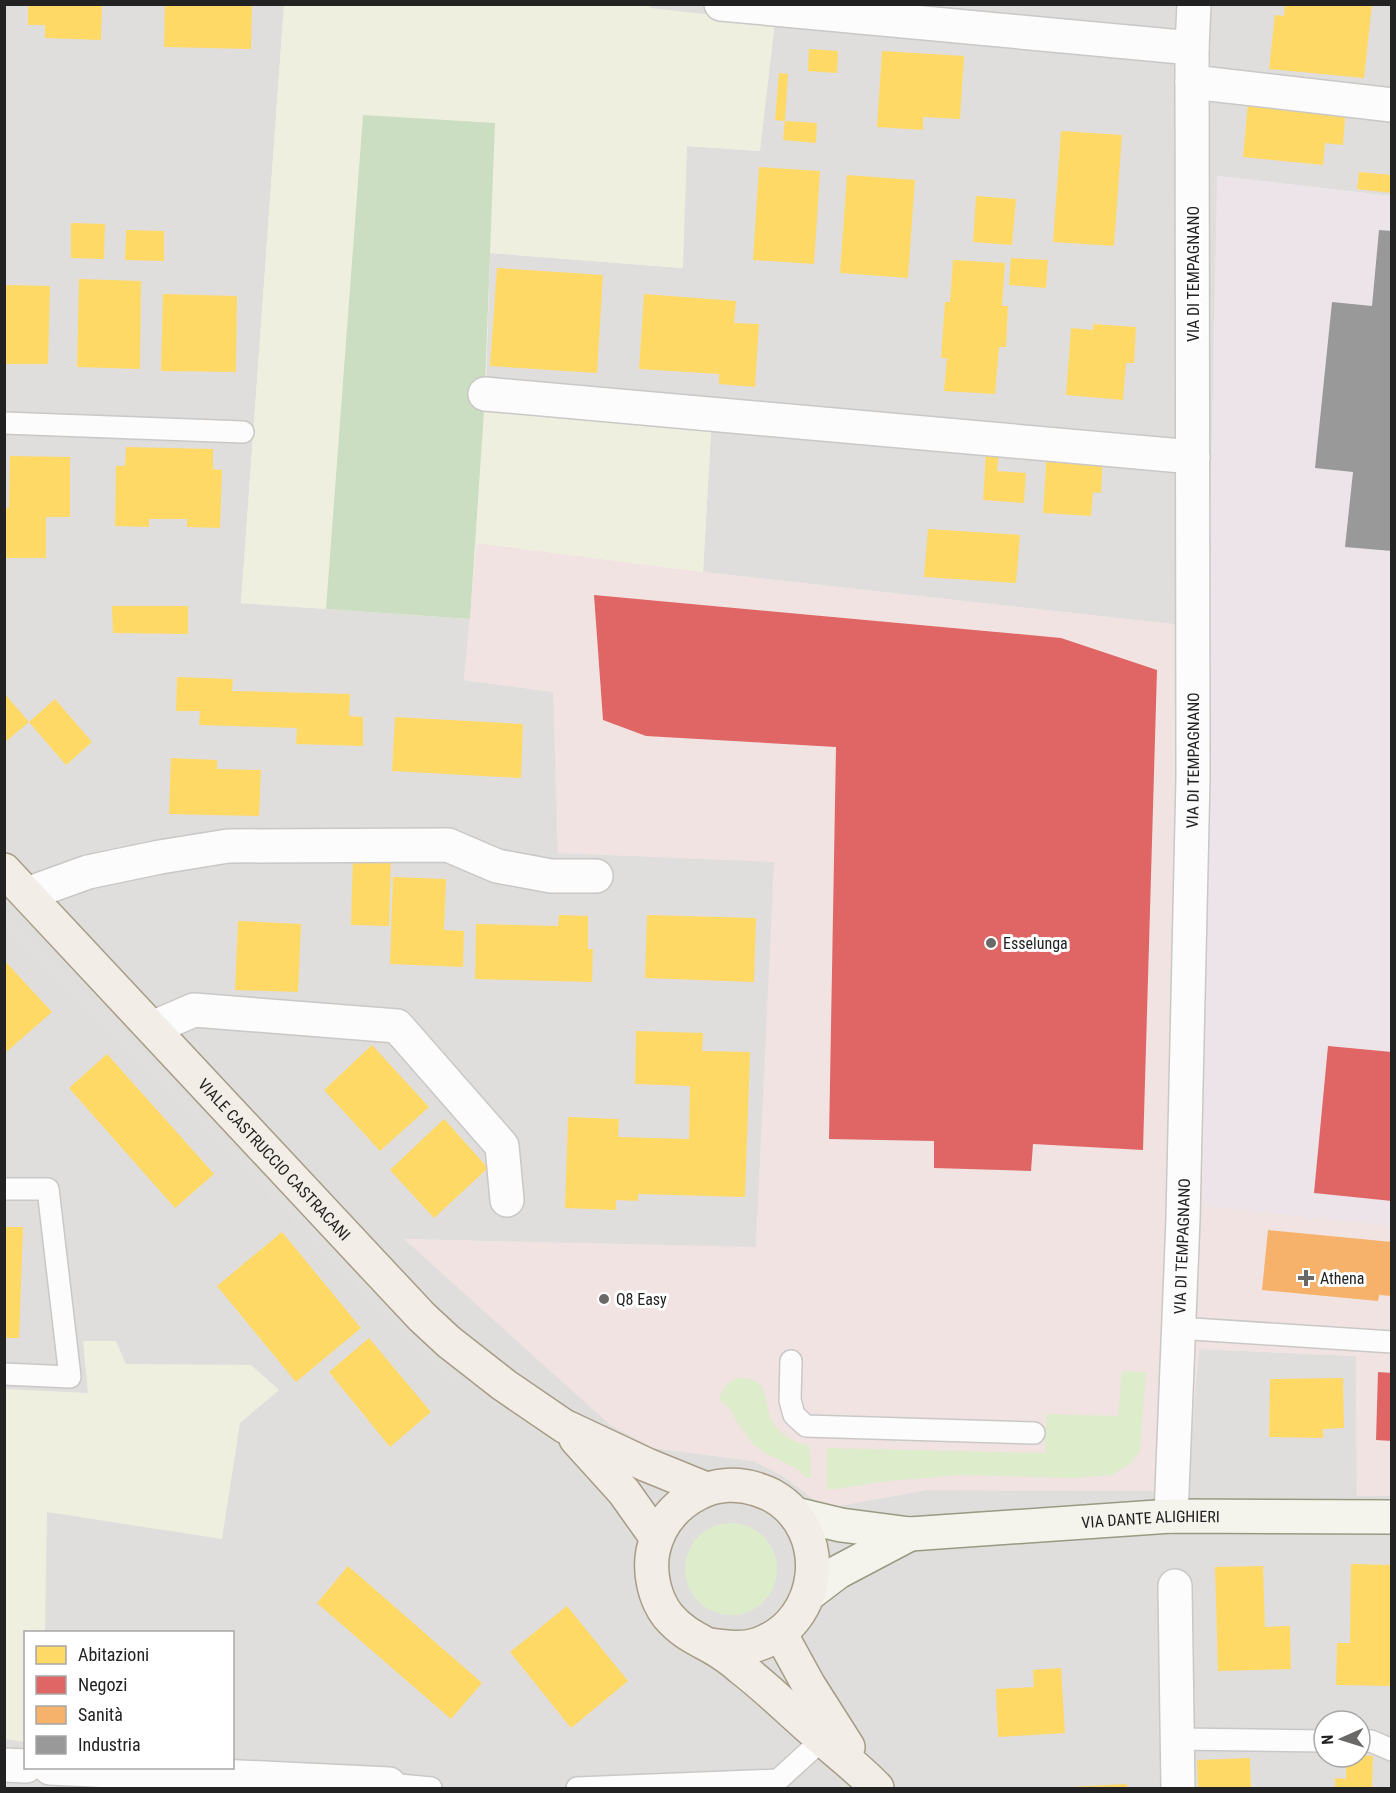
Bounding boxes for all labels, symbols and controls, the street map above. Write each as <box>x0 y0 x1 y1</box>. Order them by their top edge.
street label: VIA DI TEMPAGNANO <box>1184 206 1203 342</box>
street label: VIA DI TEMPAGNANO <box>1182 692 1203 829</box>
place label: Esselunga <box>1003 934 1068 953</box>
marker: Esselunga <box>984 936 998 950</box>
street label: VIALE CASTRUCCIO CASTRACANI <box>194 1075 355 1244</box>
street label: VIA DI TEMPAGNANO <box>1170 1178 1193 1315</box>
marker: Athena <box>1297 1269 1315 1287</box>
place label: Athena <box>1320 1269 1364 1288</box>
place label: Q8 Easy <box>616 1290 667 1309</box>
marker: Q8 Easy <box>597 1292 611 1306</box>
street label: VIA DANTE ALIGHIERI <box>1081 1506 1220 1532</box>
legend <box>24 1631 234 1769</box>
text: Abitazioni <box>78 1644 149 1665</box>
text: Negozi <box>78 1674 127 1695</box>
text: Sanità <box>78 1704 123 1725</box>
north arrow <box>1312 1709 1372 1769</box>
text: Industria <box>78 1734 141 1755</box>
text: N <box>1318 1734 1337 1745</box>

